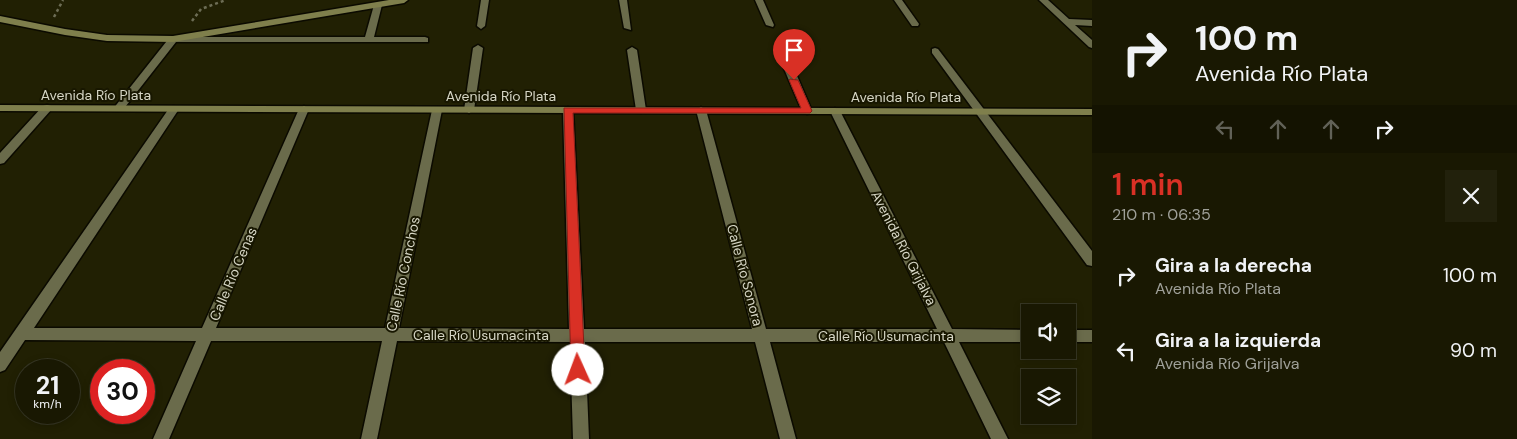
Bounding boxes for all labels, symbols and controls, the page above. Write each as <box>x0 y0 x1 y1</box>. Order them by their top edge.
text: 100 m <box>1195 15 1298 61</box>
icon: right <box>1112 20 1177 85</box>
pin <box>773 29 815 80</box>
icon: arrive <box>780 36 808 64</box>
text: Avenida Río Plata <box>1195 59 1368 88</box>
street label: Avenida Río Plata <box>41 86 151 104</box>
street label: Avenida Río Plata <box>446 87 556 105</box>
street label: Avenida Río Plata <box>851 88 961 106</box>
icon: left <box>1211 115 1239 143</box>
icon: ahead <box>1264 115 1292 143</box>
icon: ahead <box>1317 115 1345 143</box>
icon: right <box>1370 115 1398 143</box>
text: 1 min <box>1112 165 1184 204</box>
button: close <box>1445 170 1497 222</box>
street label: Avenida Río Grijalva <box>867 188 941 308</box>
text: 210 m · 06:35 <box>1112 204 1211 225</box>
street label: Calle Río Conchos <box>382 215 424 333</box>
street label: Calle Río Sonora <box>723 222 767 328</box>
street label: Calle Rio Cenas <box>205 224 261 324</box>
text: Gira a la derecha <box>1155 253 1312 278</box>
icon: right <box>1112 262 1140 290</box>
text: 100 m <box>1443 263 1497 288</box>
text: Avenida Río Plata <box>1155 278 1281 299</box>
map controls <box>1021 304 1076 424</box>
button: sound <box>1021 304 1076 359</box>
street label: Calle Río Usumacinta <box>413 326 549 344</box>
street label: Calle Río Usumacinta <box>818 327 954 345</box>
text: Gira a la izquierda <box>1155 328 1321 353</box>
icon: left <box>1112 337 1140 365</box>
text: 90 m <box>1450 338 1497 363</box>
position arrow <box>551 343 603 395</box>
text: Avenida Río Grijalva <box>1155 353 1300 374</box>
speed limit sign: 30 <box>90 359 155 424</box>
text: 21 <box>36 369 59 402</box>
button: layers <box>1021 369 1076 424</box>
text: km/h <box>33 396 62 412</box>

